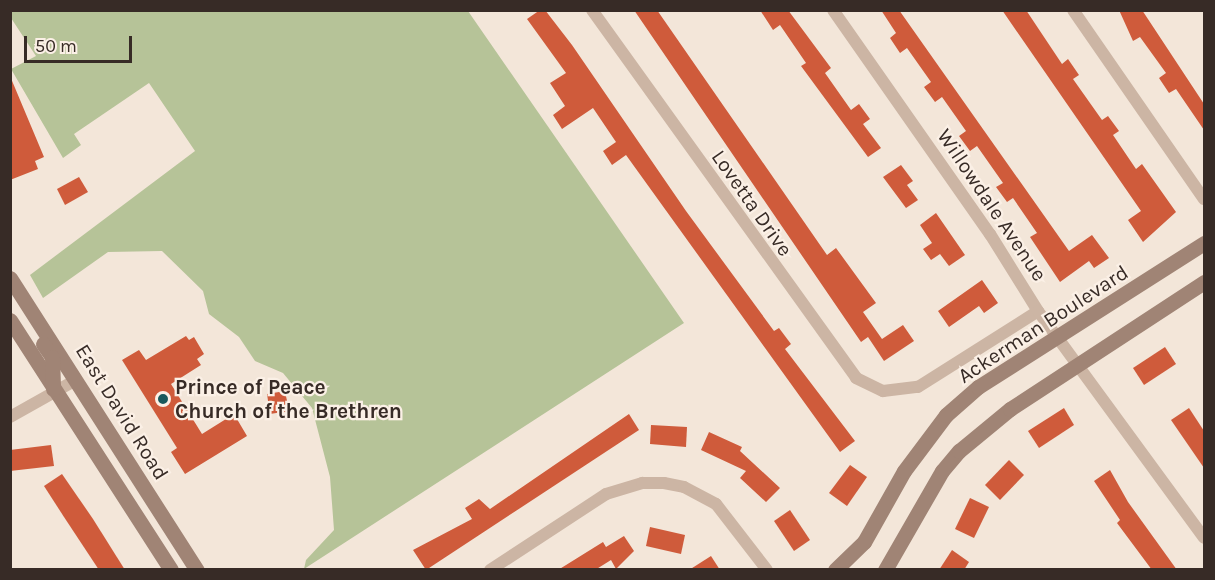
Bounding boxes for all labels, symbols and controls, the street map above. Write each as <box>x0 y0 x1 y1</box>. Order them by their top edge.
scale bar <box>27 24 135 62</box>
text: 50 m <box>35 35 77 57</box>
street label: Willowdale Avenue <box>932 124 1052 286</box>
street label: Lovetta Drive <box>706 145 798 261</box>
street label: Ackerman Boulevard <box>953 260 1133 388</box>
street label: East David Road <box>70 339 174 485</box>
place label: Prince of Peace Church of the Brethren <box>175 374 402 424</box>
marker: Prince of Peace Church of the Brethren <box>156 392 170 406</box>

